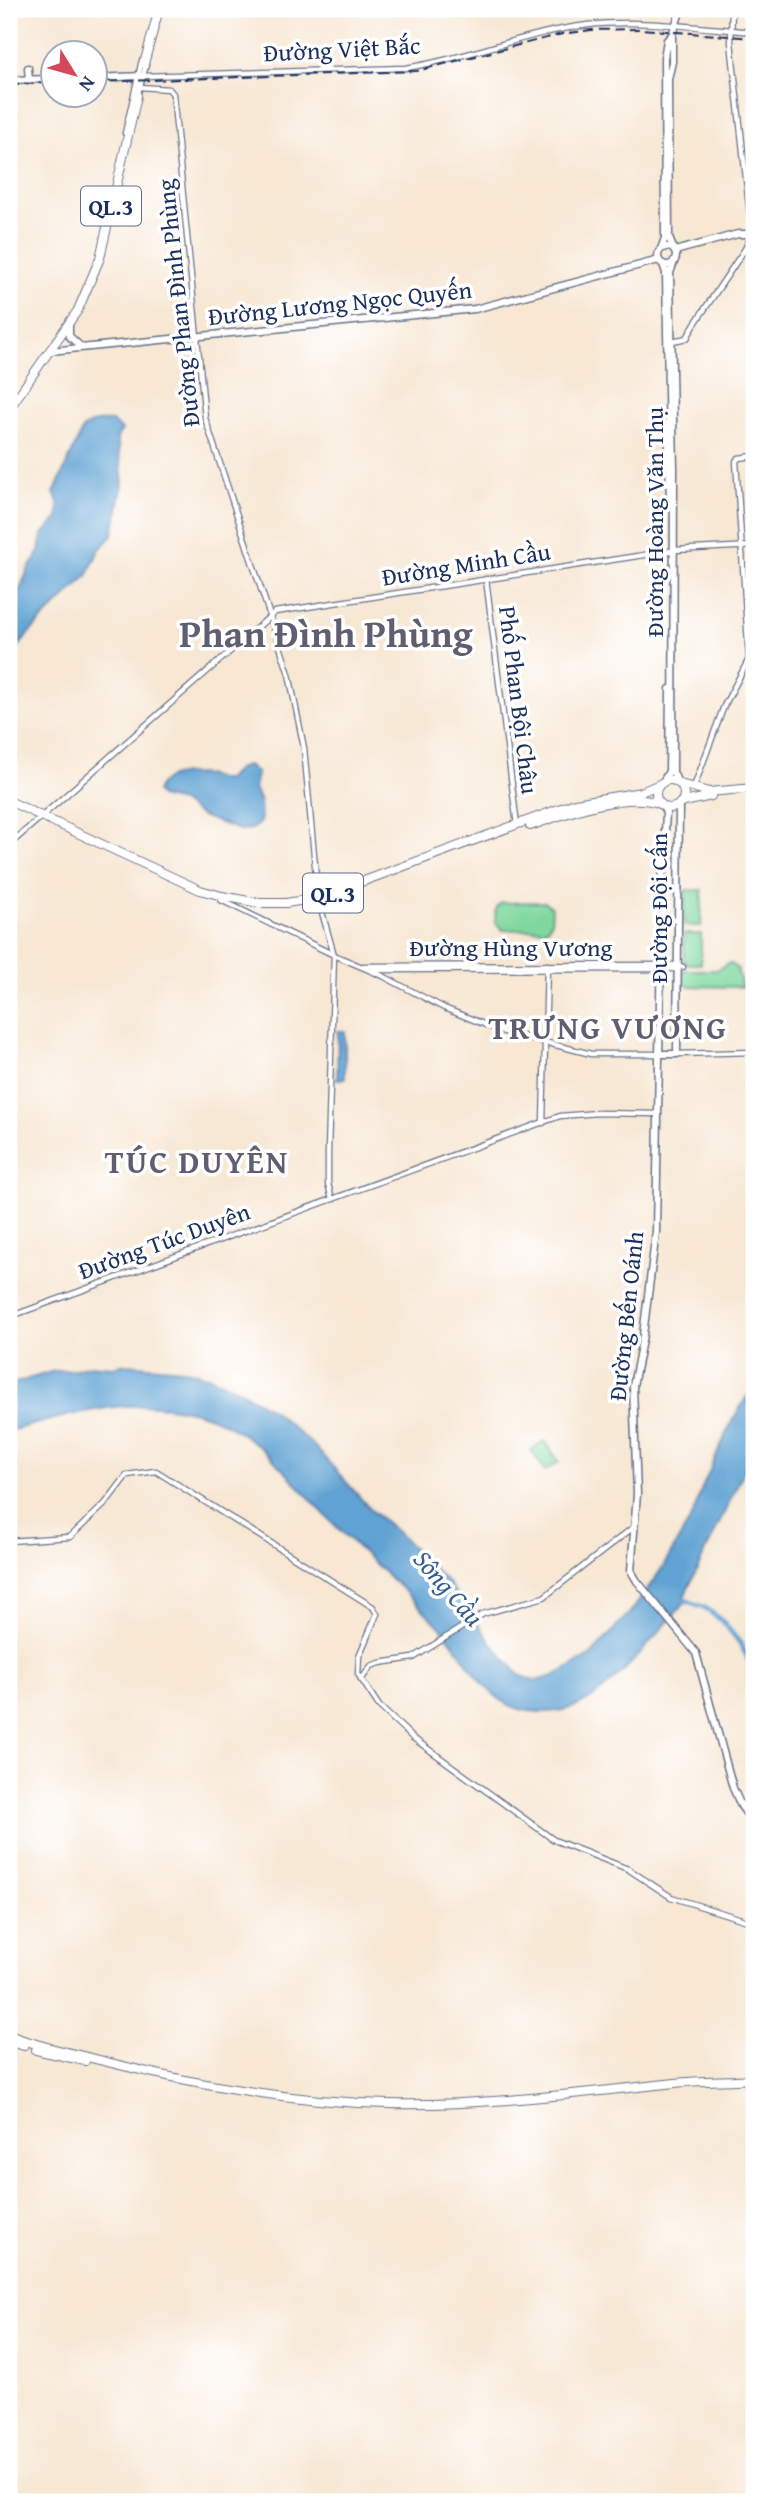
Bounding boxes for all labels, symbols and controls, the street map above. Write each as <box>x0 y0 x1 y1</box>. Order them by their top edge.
street label: Đường Việt Bắc <box>263 27 422 71</box>
north arrow <box>38 38 108 108</box>
text: N <box>72 71 103 98</box>
street label: Đường Phan Đình Phùng <box>148 177 208 428</box>
road number: QL.3 <box>81 186 141 226</box>
street label: Đường Lương Ngọc Quyến <box>206 272 474 334</box>
street label: Đường Hoàng Văn Thụ <box>637 407 672 637</box>
street label: Đường Minh Cầu <box>379 533 553 595</box>
street label: Phố Phan Bội Châu <box>490 604 548 796</box>
district label: Phan Đình Phùng <box>179 605 474 661</box>
street label: Đường Đội Cấn <box>641 832 676 983</box>
road number: QL.3 <box>303 874 363 912</box>
street label: Đường Hùng Vương <box>409 930 613 965</box>
district label: TRƯNG VƯƠNG <box>488 1004 728 1051</box>
district label: TÚC DUYÊN <box>105 1138 289 1185</box>
street label: Đường Túc Duyên <box>73 1194 255 1288</box>
street label: Đường Bến Oánh <box>600 1229 652 1403</box>
water label: Sông Cầu <box>404 1541 494 1635</box>

